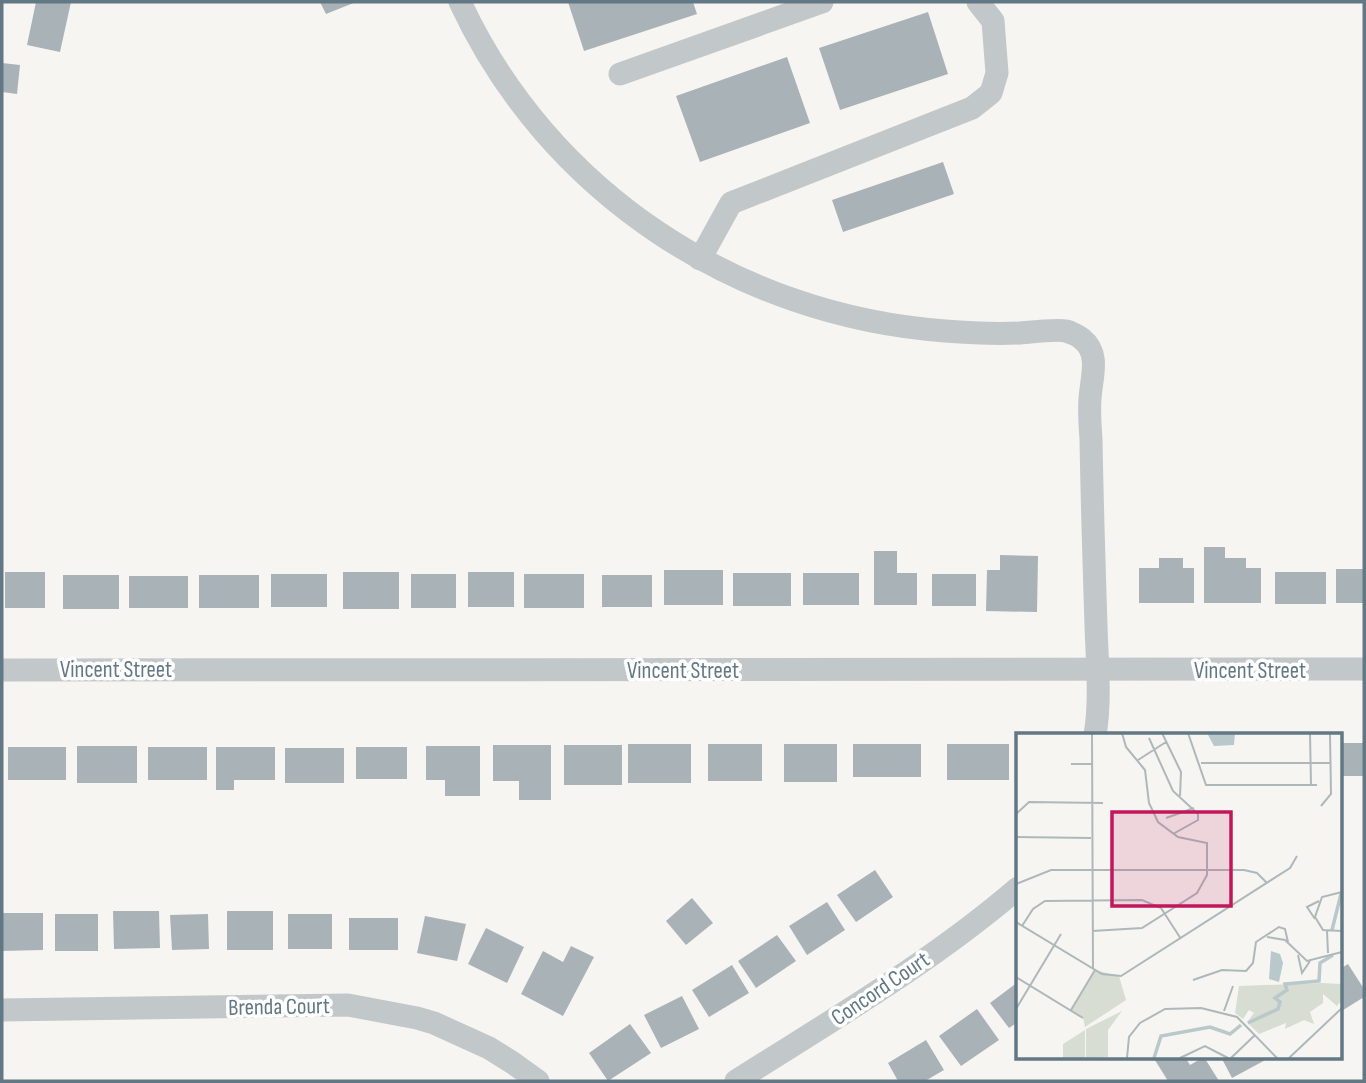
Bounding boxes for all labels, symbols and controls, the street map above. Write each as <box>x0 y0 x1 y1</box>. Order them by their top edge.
street label: Vincent Street <box>60 656 172 684</box>
street label: Vincent Street <box>627 657 739 685</box>
street label: Vincent Street <box>1194 657 1306 685</box>
inset map <box>1016 733 1342 1058</box>
street label: Concord Court <box>826 946 935 1032</box>
street label: Brenda Court <box>228 992 330 1022</box>

